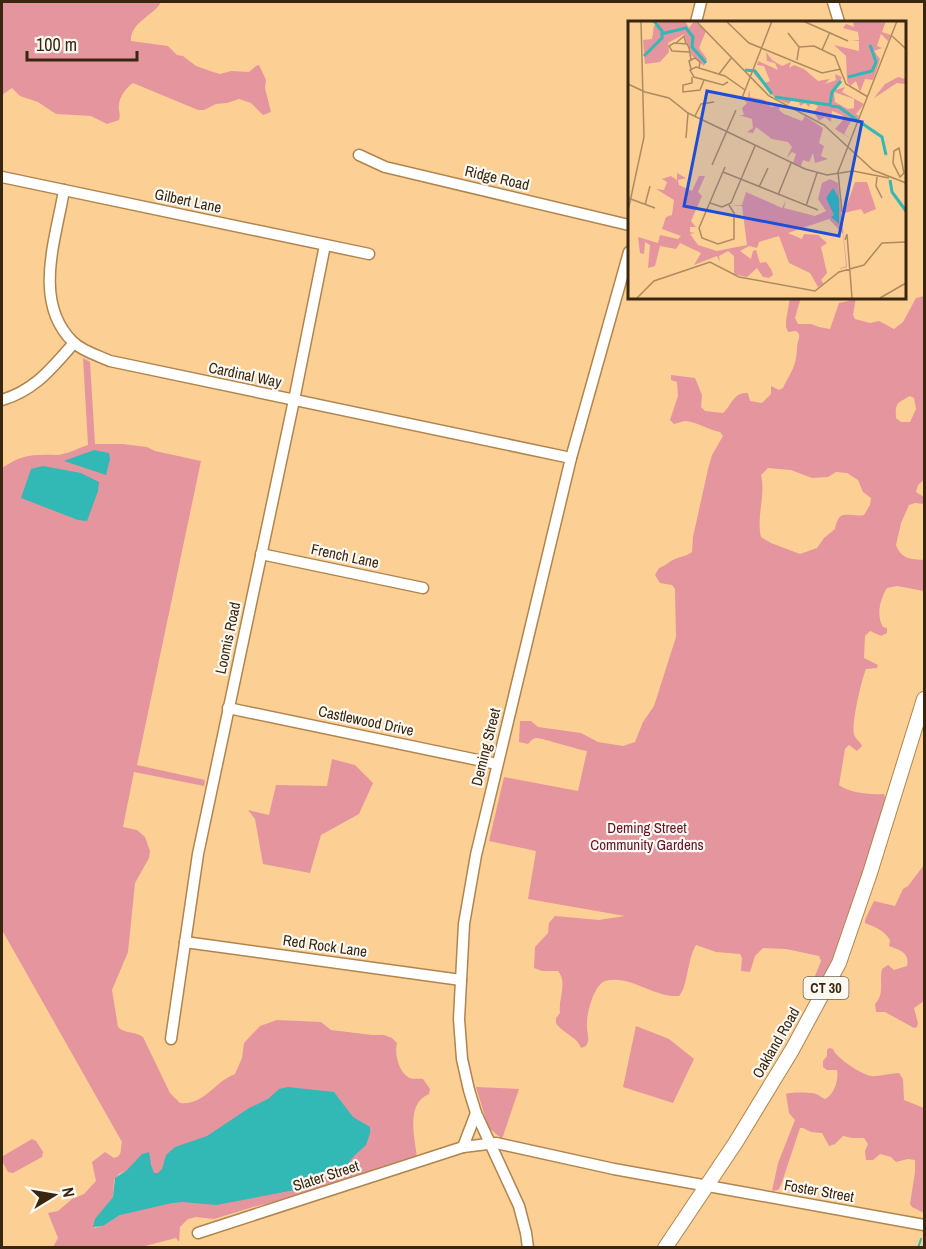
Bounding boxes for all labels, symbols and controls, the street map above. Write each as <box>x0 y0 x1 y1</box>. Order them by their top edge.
inset map <box>628 21 905 298</box>
scale bar <box>27 24 136 62</box>
text: 100 m <box>36 32 77 57</box>
street label: Ridge Road <box>463 160 531 195</box>
street label: Gilbert Lane <box>153 183 224 218</box>
street label: Cardinal Way <box>207 357 284 393</box>
street label: French Lane <box>309 538 381 573</box>
street label: Loomis Road <box>210 600 245 676</box>
street label: Castlewood Drive <box>316 700 416 741</box>
street label: Deming Street <box>466 705 505 788</box>
park label: Deming Street Community Gardens <box>590 817 704 855</box>
street label: Red Rock Lane <box>282 929 369 962</box>
road number: CT 30 <box>804 977 848 999</box>
street label: Oakland Road <box>747 1003 804 1082</box>
street label: Slater Street <box>290 1155 362 1196</box>
north arrow <box>24 1165 84 1225</box>
street label: Foster Street <box>783 1174 856 1207</box>
text: N <box>57 1185 80 1199</box>

